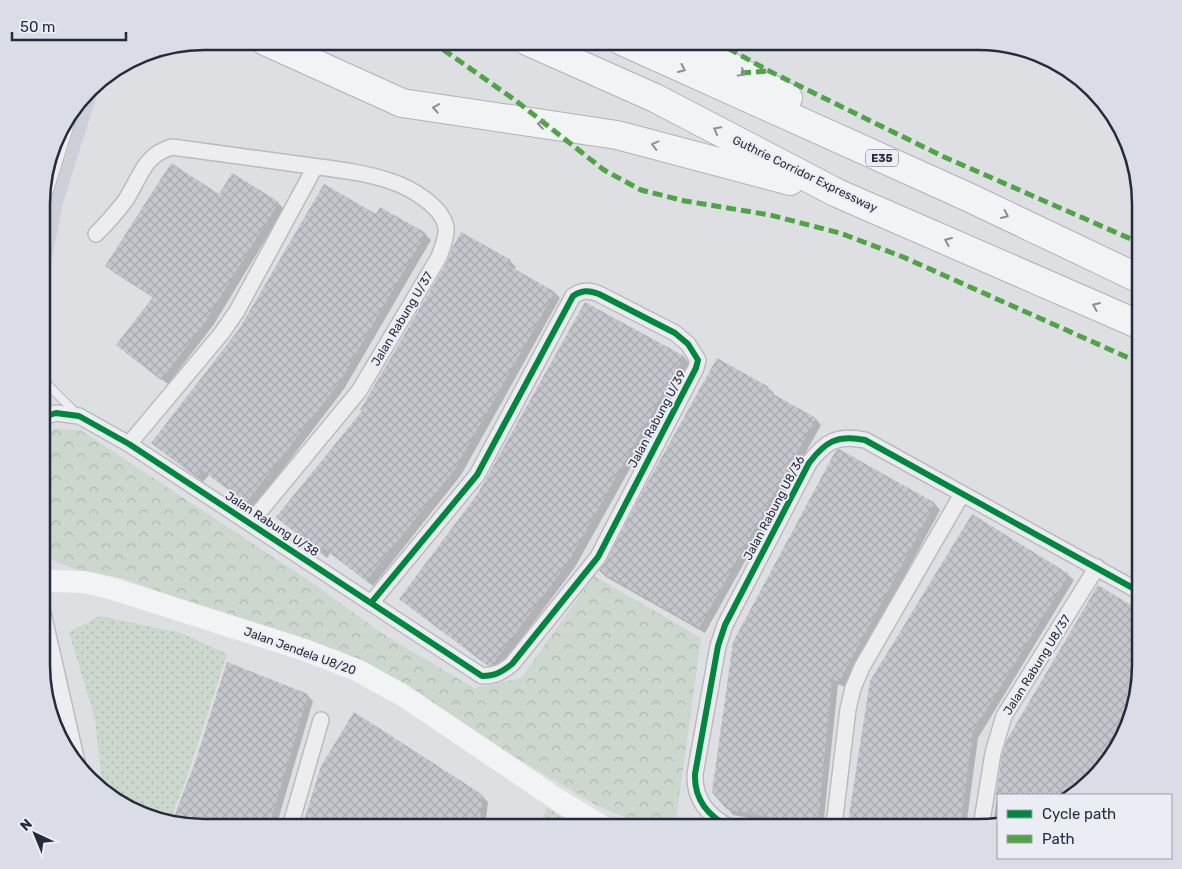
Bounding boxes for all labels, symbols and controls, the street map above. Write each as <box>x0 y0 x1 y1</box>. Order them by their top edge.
scale bar <box>12 10 126 42</box>
text: 50 m <box>20 18 55 36</box>
one-way arrow <box>677 62 686 73</box>
one-way arrow <box>737 67 746 77</box>
one-way arrow <box>432 103 440 114</box>
one-way arrow <box>537 119 545 130</box>
one-way arrow <box>713 126 722 136</box>
street label: Guthrie Corridor Expressway <box>730 133 880 215</box>
one-way arrow <box>651 141 659 151</box>
road number: E35 <box>866 150 898 167</box>
one-way arrow <box>1000 209 1009 219</box>
one-way arrow <box>944 237 953 248</box>
street label: Jalan Rabung U/37 <box>368 269 436 369</box>
one-way arrow <box>1092 301 1101 312</box>
street label: Jalan Rabung U/39 <box>625 368 689 470</box>
street label: Jalan Rabung U8/36 <box>740 453 808 563</box>
street label: Jalan Rabung U/38 <box>222 488 322 560</box>
street label: Jalan Rabung U8/37 <box>1001 612 1073 718</box>
street label: Jalan Jendela U8/20 <box>242 624 358 678</box>
legend <box>997 794 1172 859</box>
text: Cycle path <box>1042 805 1116 823</box>
north arrow <box>10 809 60 859</box>
text: N <box>17 815 36 835</box>
text: Path <box>1042 830 1075 848</box>

